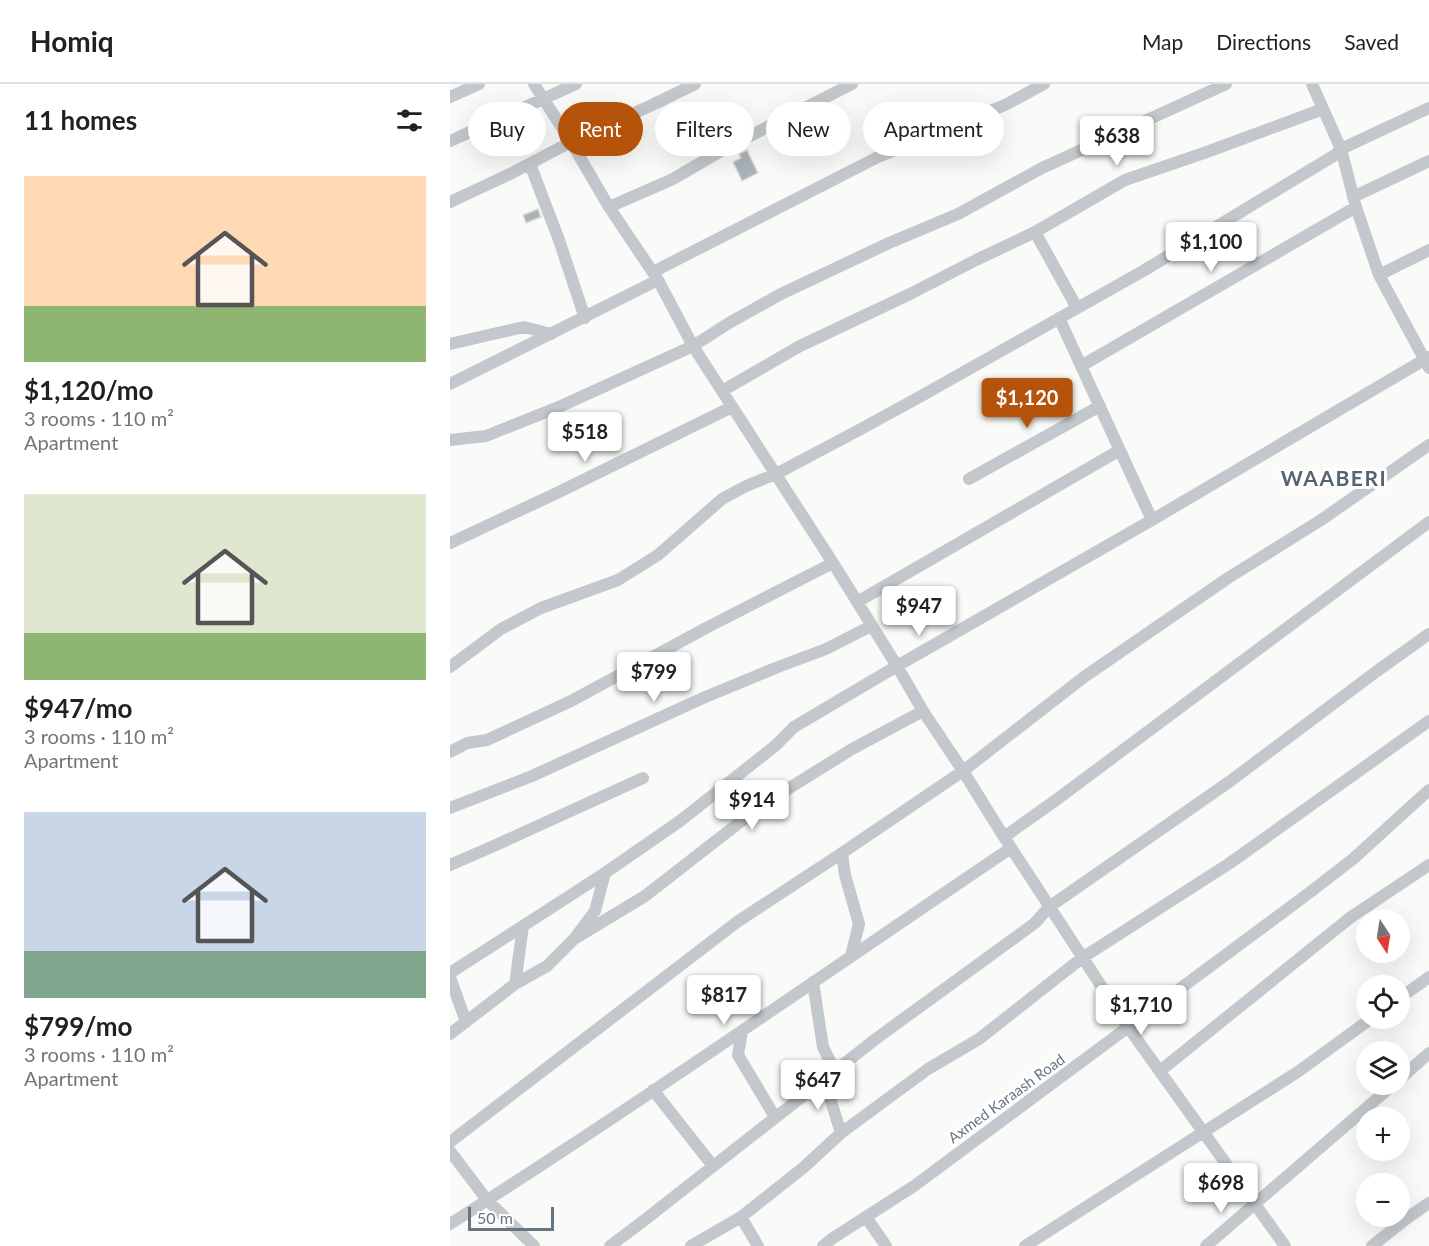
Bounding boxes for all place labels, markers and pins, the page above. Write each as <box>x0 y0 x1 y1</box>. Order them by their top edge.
pin: $638 <box>1081 116 1153 167</box>
pin: $1,100 <box>1162 222 1260 273</box>
pin: $1,120 <box>978 378 1076 429</box>
pin: $518 <box>549 412 621 463</box>
pin: $947 <box>883 586 955 637</box>
pin: $799 <box>618 652 690 703</box>
pin: $914 <box>716 780 788 831</box>
pin: $817 <box>688 975 760 1026</box>
pin: $1,710 <box>1092 985 1190 1036</box>
pin: $647 <box>782 1060 854 1111</box>
pin: $698 <box>1185 1163 1257 1214</box>

